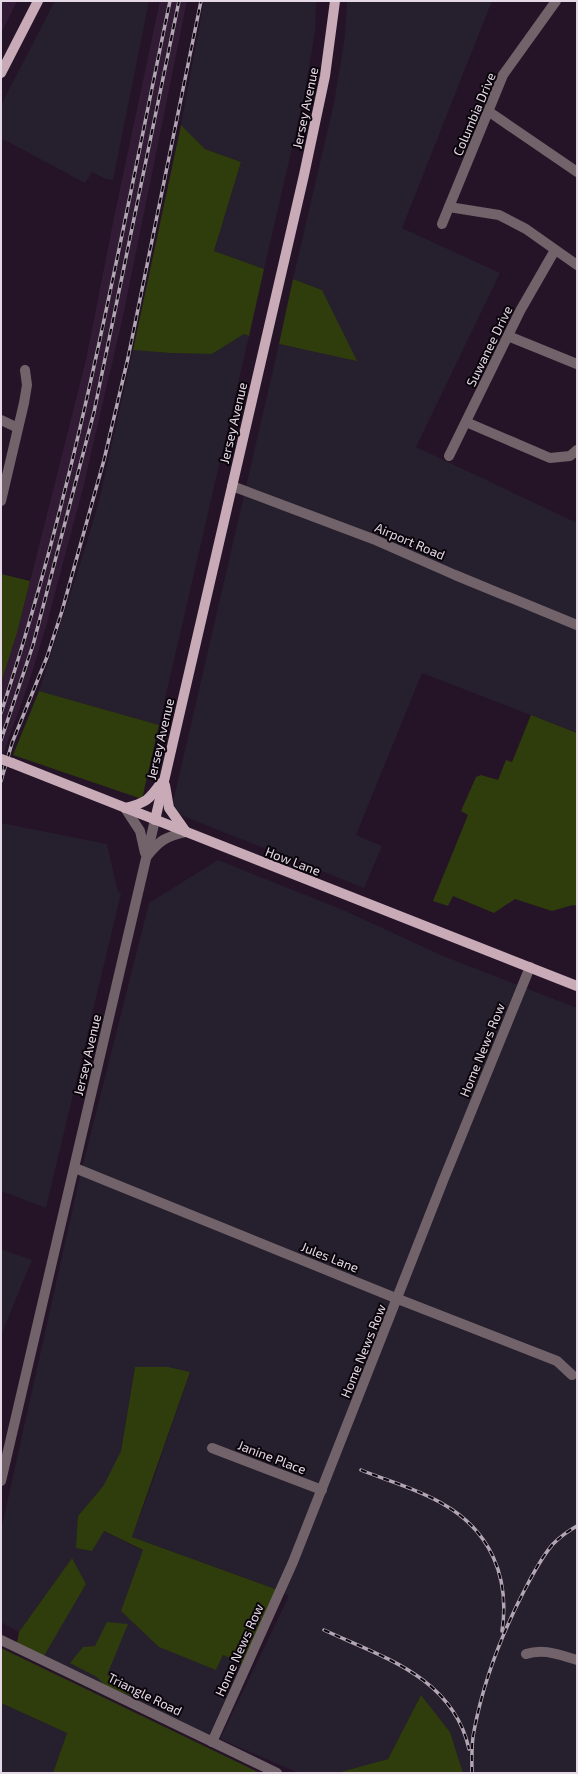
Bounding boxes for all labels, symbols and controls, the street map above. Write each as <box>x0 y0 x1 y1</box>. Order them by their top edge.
street label: Jersey Avenue <box>289 66 321 150</box>
street label: Columbia Drive <box>449 70 499 158</box>
street label: Suwanee Drive <box>463 303 515 389</box>
street label: Jersey Avenue <box>216 381 250 465</box>
street label: Airport Road <box>373 519 447 563</box>
street label: Jersey Avenue <box>143 697 177 781</box>
street label: How Lane <box>263 843 323 879</box>
street label: Home News Row <box>456 1001 508 1099</box>
street label: Jersey Avenue <box>70 1013 104 1097</box>
street label: Jules Lane <box>299 1238 361 1276</box>
street label: Home News Row <box>337 1302 389 1400</box>
street label: Janine Place <box>236 1437 308 1477</box>
street label: Home News Row <box>211 1601 267 1699</box>
street label: Triangle Road <box>105 1669 185 1719</box>

